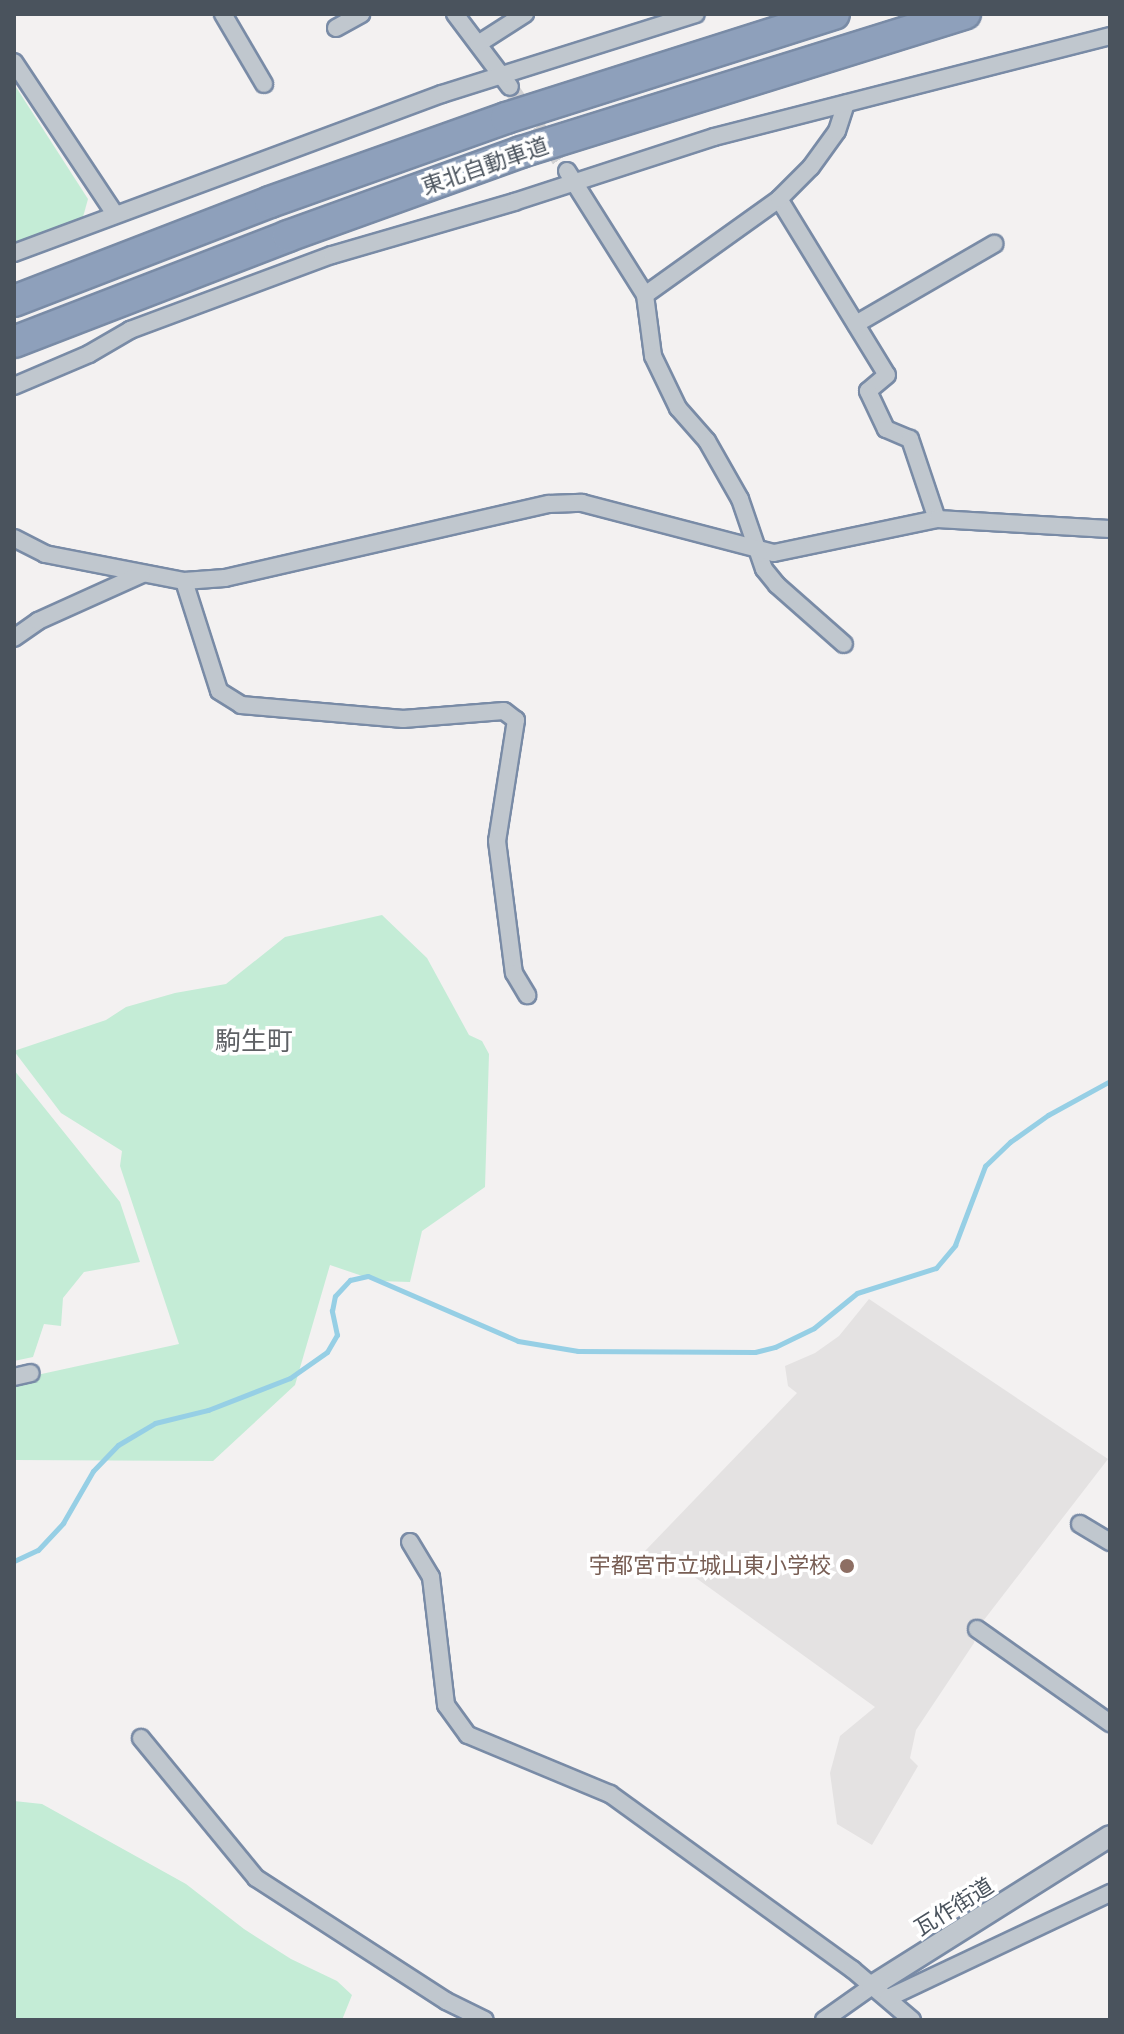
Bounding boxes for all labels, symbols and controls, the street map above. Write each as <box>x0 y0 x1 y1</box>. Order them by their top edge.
street label: 東北自動車道 <box>418 132 552 200</box>
district label: 駒生町 <box>215 1025 293 1057</box>
place label: 宇都宮市立城山東小学校 <box>589 1553 831 1579</box>
marker: 宇都宮市立城山東小学校 <box>838 1557 856 1575</box>
street label: 瓦作街道 <box>910 1872 998 1942</box>

